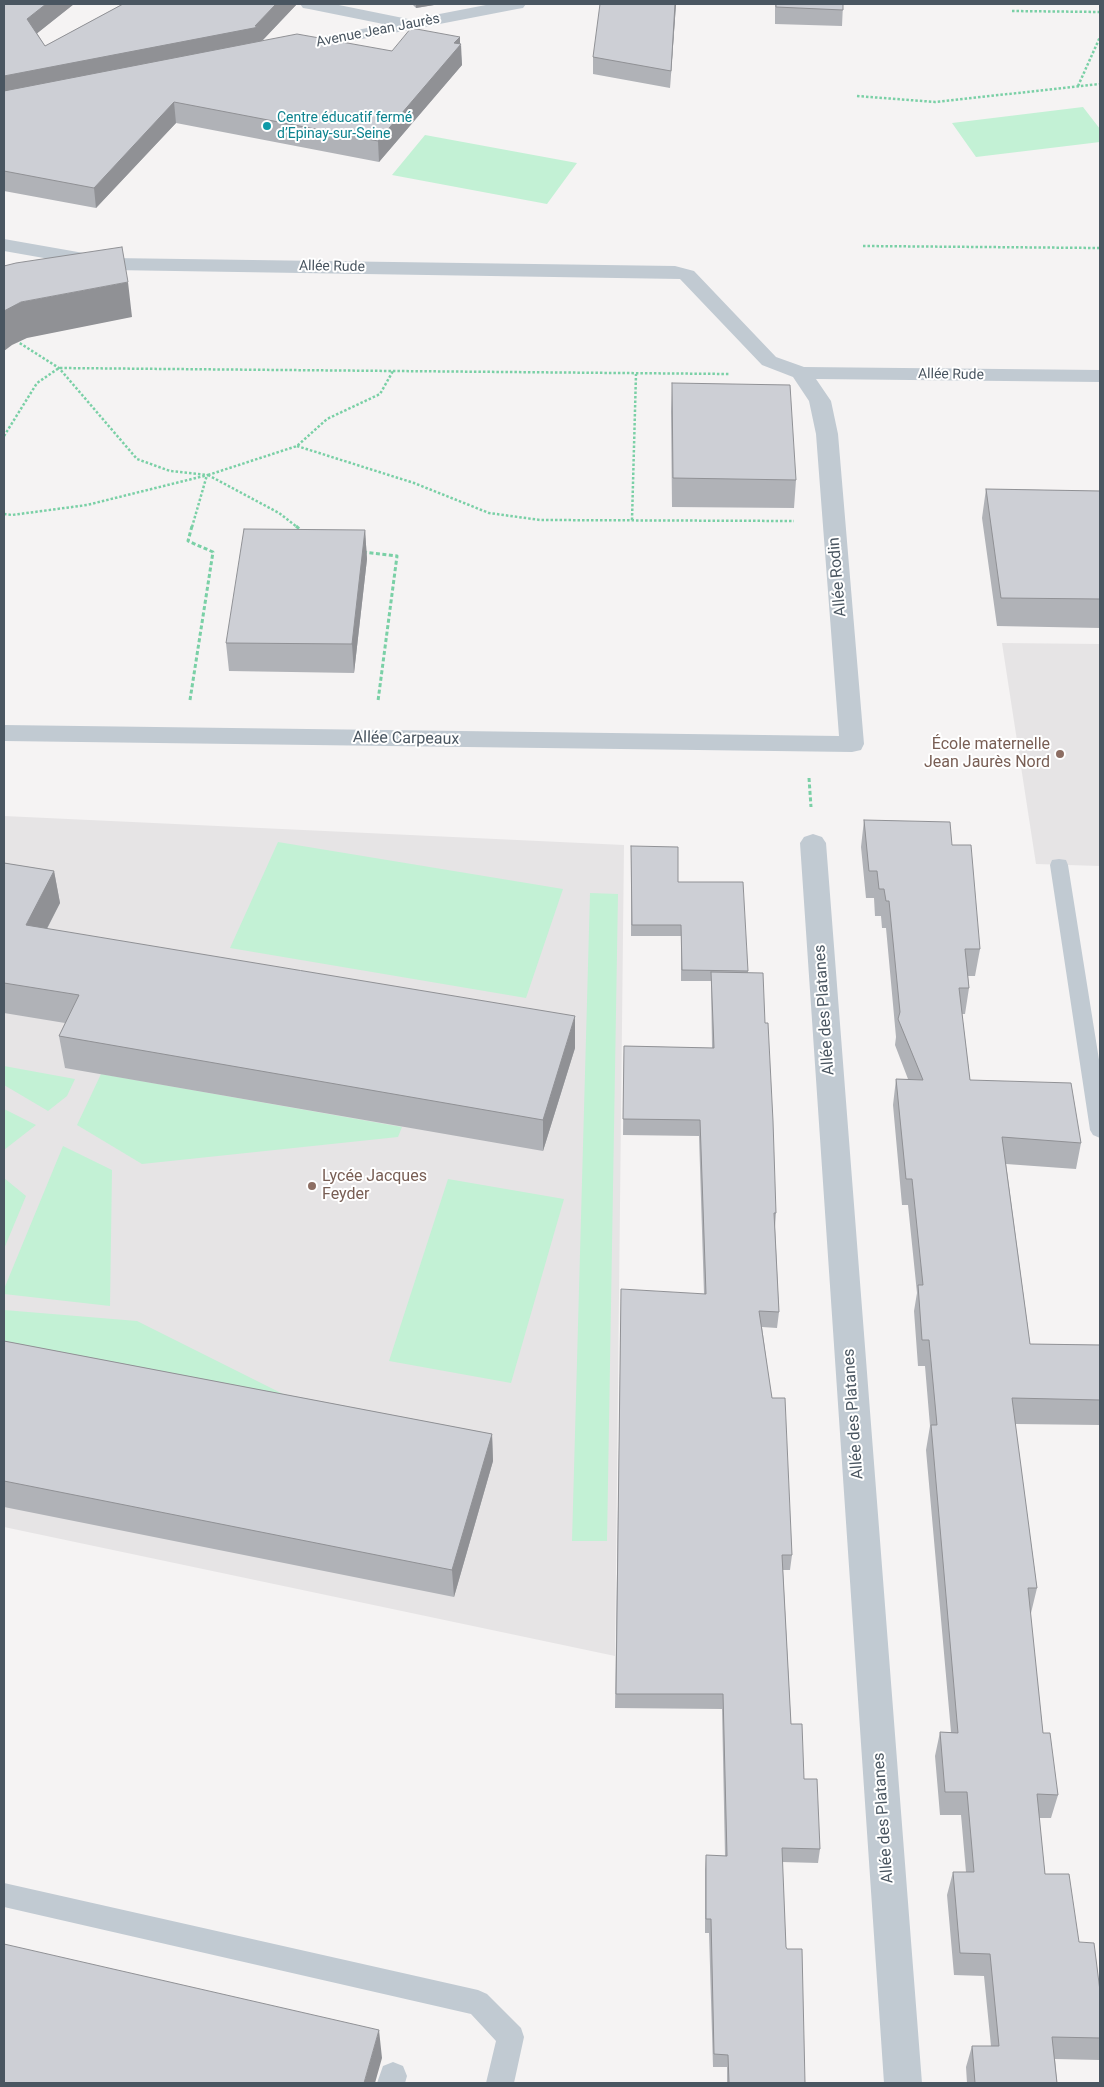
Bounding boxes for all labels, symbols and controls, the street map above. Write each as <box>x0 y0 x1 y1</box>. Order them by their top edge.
street label: Avenue Jean Jaurès <box>315 11 441 51</box>
place label: Centre éducatif fermé d’Epinay-sur-Seine <box>277 110 412 142</box>
marker: Centre éducatif fermé d’Epinay-sur-Seine <box>261 120 273 132</box>
street label: Allée Rude <box>299 258 365 276</box>
street label: Allée Rude <box>918 366 984 384</box>
street label: Allée Rodin <box>825 536 851 618</box>
street label: Allée Carpeaux <box>353 728 459 750</box>
place label: École maternelle Jean Jaurès Nord <box>924 735 1050 773</box>
marker: École maternelle Jean Jaurès Nord <box>1054 748 1066 760</box>
street label: Allée des Platanes <box>811 944 839 1076</box>
place label: Lycée Jacques Feyder <box>322 1167 427 1205</box>
marker: Lycée Jacques Feyder <box>306 1180 318 1192</box>
street label: Allée des Platanes <box>840 1348 868 1480</box>
street label: Allée des Platanes <box>870 1752 898 1884</box>

